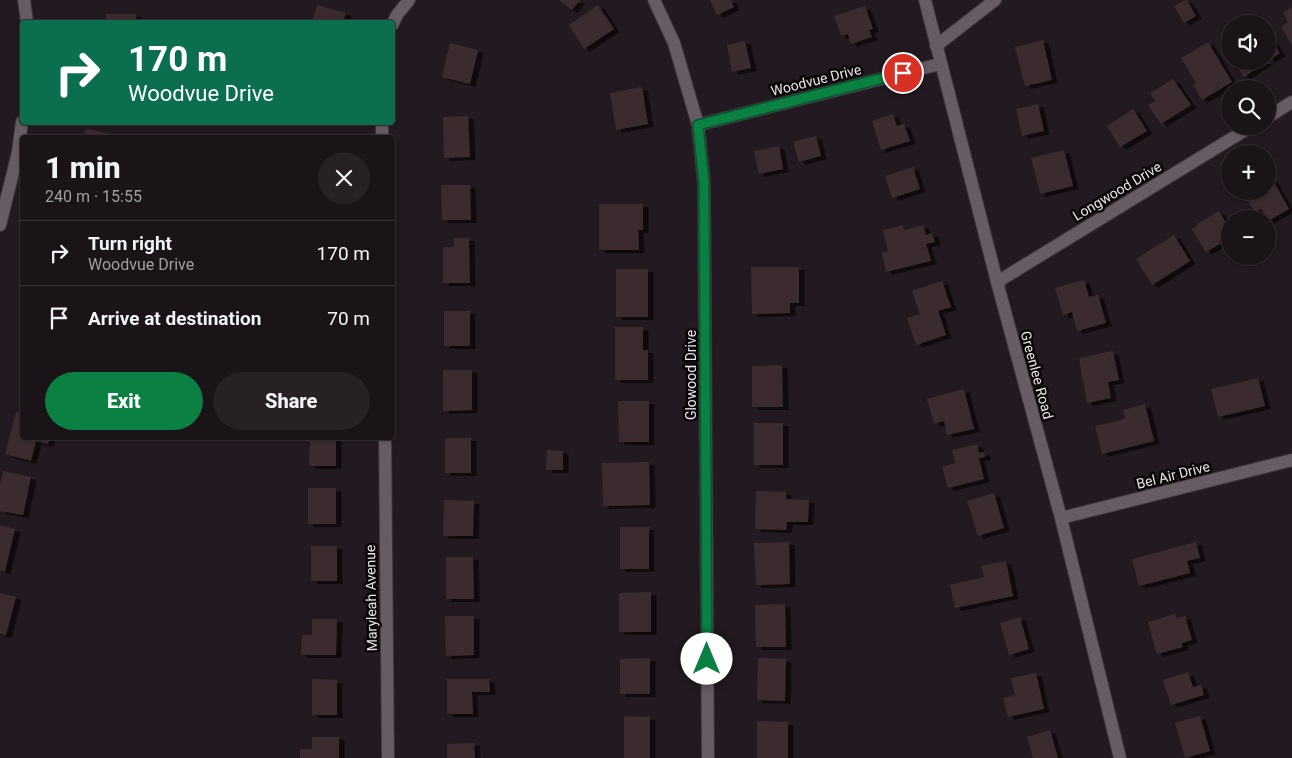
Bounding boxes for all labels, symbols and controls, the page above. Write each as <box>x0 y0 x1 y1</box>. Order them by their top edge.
map controls <box>1221 15 1276 265</box>
button: sound <box>1221 15 1276 70</box>
text: 170 m <box>128 39 227 80</box>
icon: right <box>45 40 110 105</box>
pin <box>882 52 924 94</box>
icon: arrive <box>889 59 917 87</box>
street label: Woodvue Drive <box>769 61 863 99</box>
button: search <box>1221 80 1276 135</box>
text: Woodvue Drive <box>128 81 274 106</box>
button: + <box>1221 145 1276 200</box>
text: 1 min <box>45 150 121 185</box>
button: close <box>318 152 370 204</box>
street label: Longwood Drive <box>1070 158 1164 224</box>
text: 240 m · 15:55 <box>45 187 142 206</box>
button: − <box>1221 210 1276 265</box>
text: Turn right <box>88 232 172 255</box>
icon: right <box>45 239 73 267</box>
text: 170 m <box>317 242 370 265</box>
text: Woodvue Drive <box>88 255 194 274</box>
icon: arrive <box>45 304 73 332</box>
text: Arrive at destination <box>88 307 261 330</box>
text: 70 m <box>327 307 370 330</box>
street label: Greenlee Road <box>1018 329 1056 421</box>
street label: Glowood Drive <box>683 330 699 420</box>
button: Exit <box>45 372 203 430</box>
button: Share <box>213 372 370 430</box>
street label: Bel Air Drive <box>1135 458 1211 492</box>
street label: Maryleah Avenue <box>362 544 380 652</box>
position arrow <box>680 632 732 684</box>

